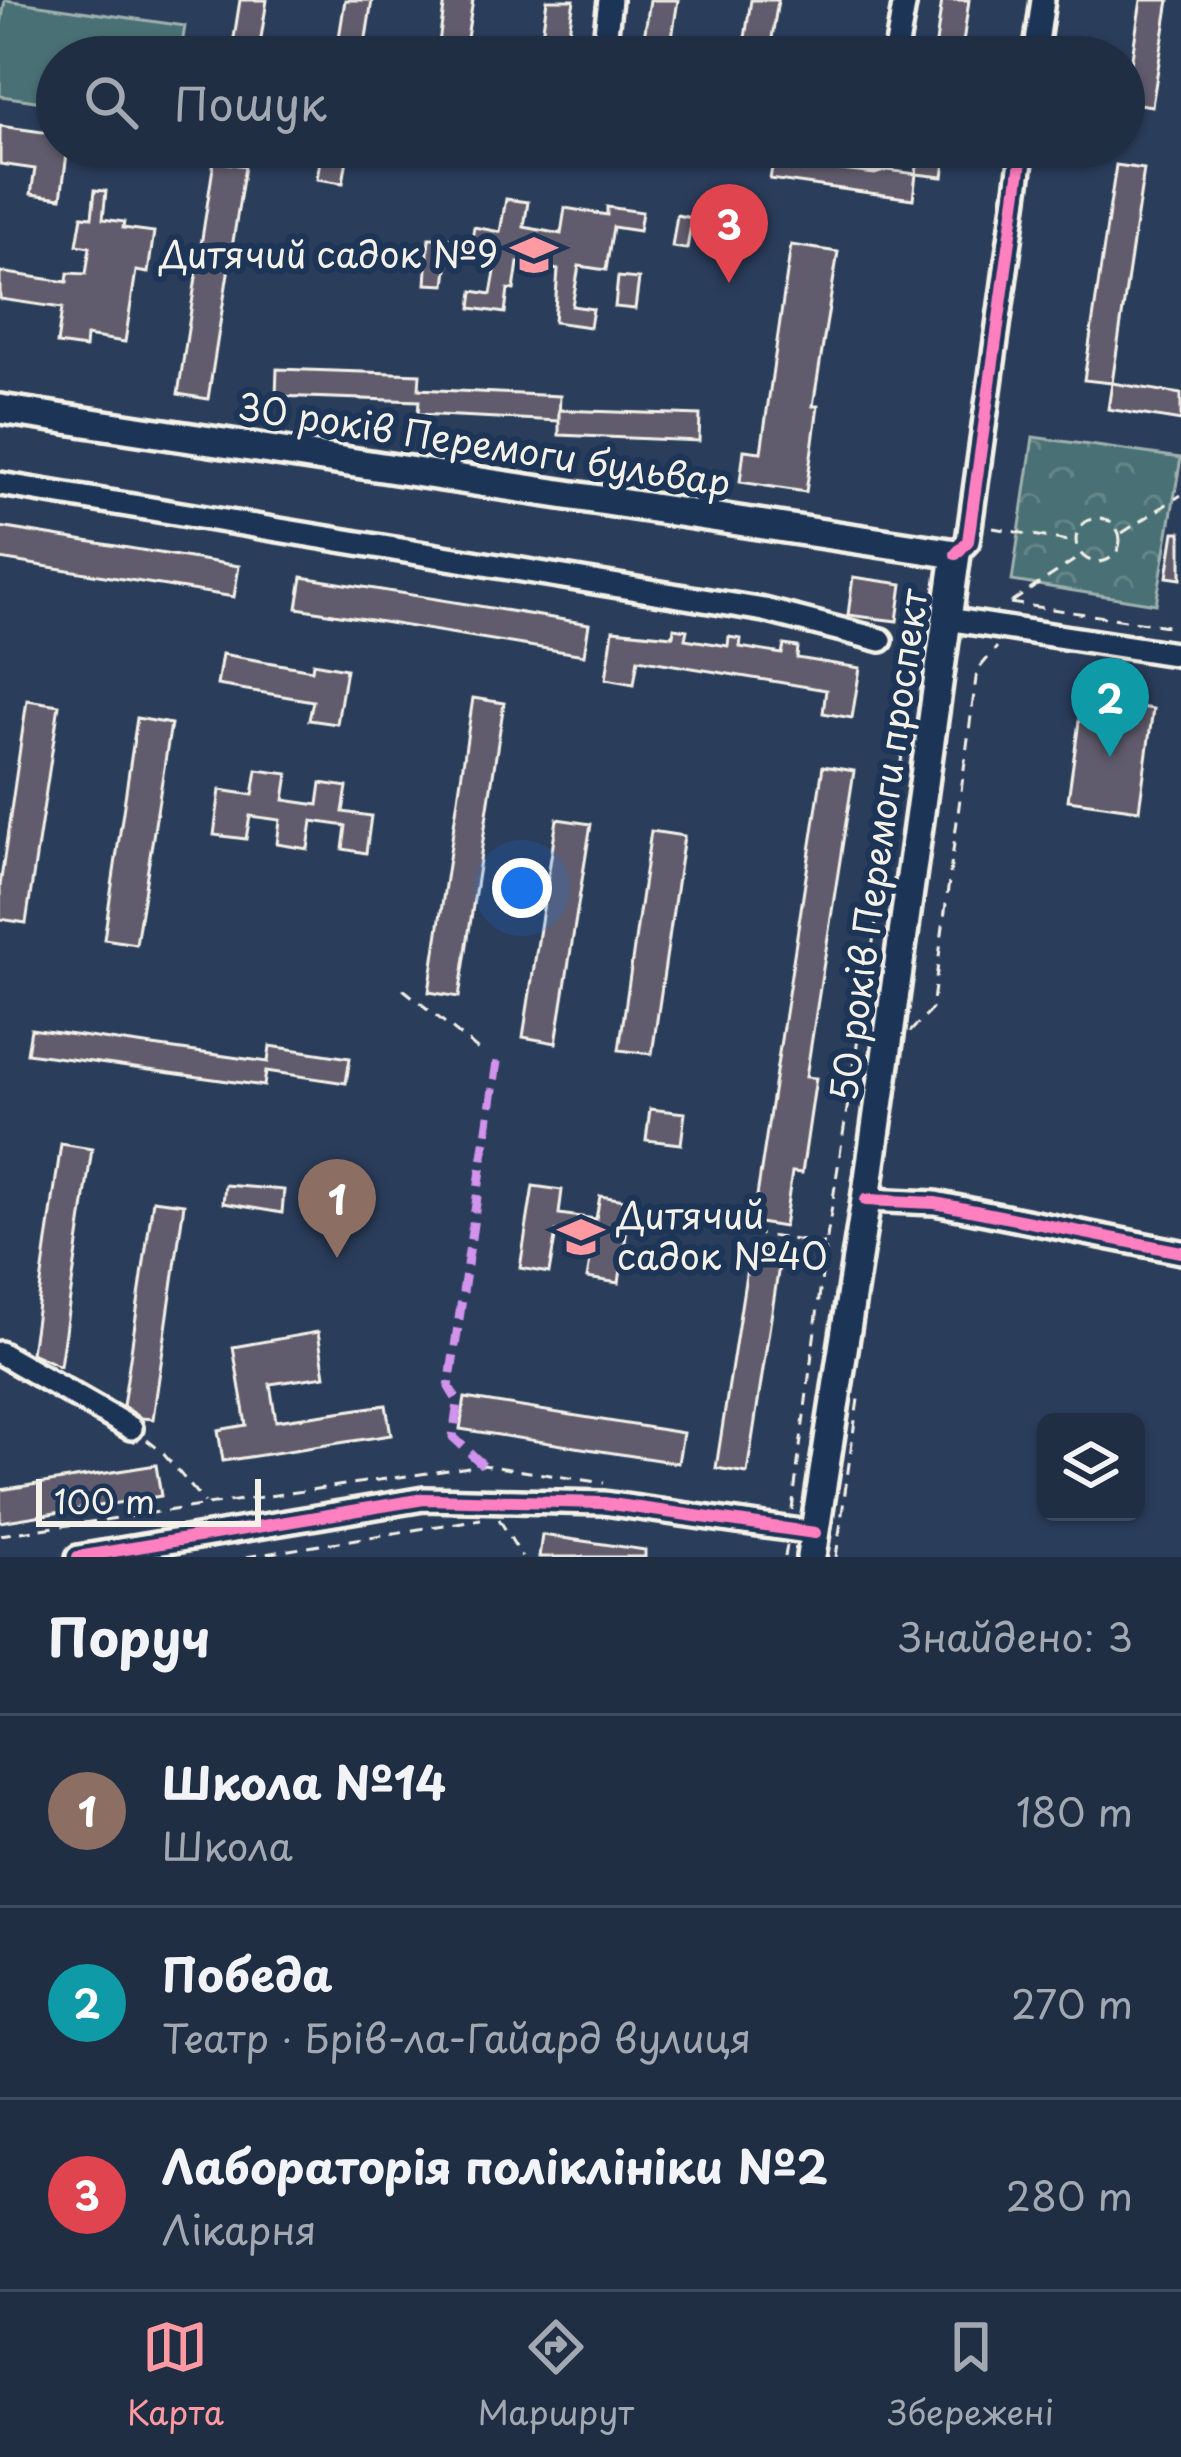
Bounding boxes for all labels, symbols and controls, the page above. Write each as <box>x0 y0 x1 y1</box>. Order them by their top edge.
search box <box>36 36 1145 168</box>
text: Пошук <box>174 68 327 136</box>
icon: search <box>78 69 144 135</box>
pin: 3 <box>690 184 768 283</box>
place label: Дитячий садок №9 <box>158 226 498 280</box>
school or university icon: Дитячий садок №9 <box>509 230 559 280</box>
street label: 30 років Перемоги бульвар <box>234 377 735 509</box>
street label: 50 років Перемоги проспект <box>814 585 940 1104</box>
pin: 2 <box>1071 658 1149 757</box>
your location <box>492 858 552 918</box>
pin: 1 <box>298 1159 376 1258</box>
place label: Дитячий садок №40 <box>616 1187 828 1282</box>
school or university icon: Дитячий садок №40 <box>556 1212 606 1262</box>
map controls <box>1037 1413 1145 1521</box>
button: layers <box>1037 1413 1145 1521</box>
scale bar <box>36 1473 261 1526</box>
text: 100 m <box>54 1475 155 1525</box>
text: Поруч <box>48 1597 210 1674</box>
text: Знайдено: 3 <box>899 1606 1133 1665</box>
text: Школа №14 <box>162 1747 446 1815</box>
text: 1 <box>78 1781 96 1840</box>
text: 180 m <box>1016 1781 1133 1840</box>
text: Школа <box>162 1815 293 1874</box>
text: Победа <box>162 1939 333 2007</box>
text: 2 <box>73 1973 101 2032</box>
text: 270 m <box>1011 1973 1133 2032</box>
text: Театр · Брів-ла-Гайард вулиця <box>162 2007 751 2066</box>
text: Лабораторія поліклініки №2 <box>162 2131 828 2199</box>
text: 3 <box>74 2165 100 2224</box>
text: 280 m <box>1006 2165 1133 2224</box>
text: Лікарня <box>162 2199 317 2258</box>
tab: Карта <box>127 2314 224 2436</box>
tab: Маршрут <box>478 2314 634 2436</box>
tab: Збережені <box>888 2314 1054 2436</box>

